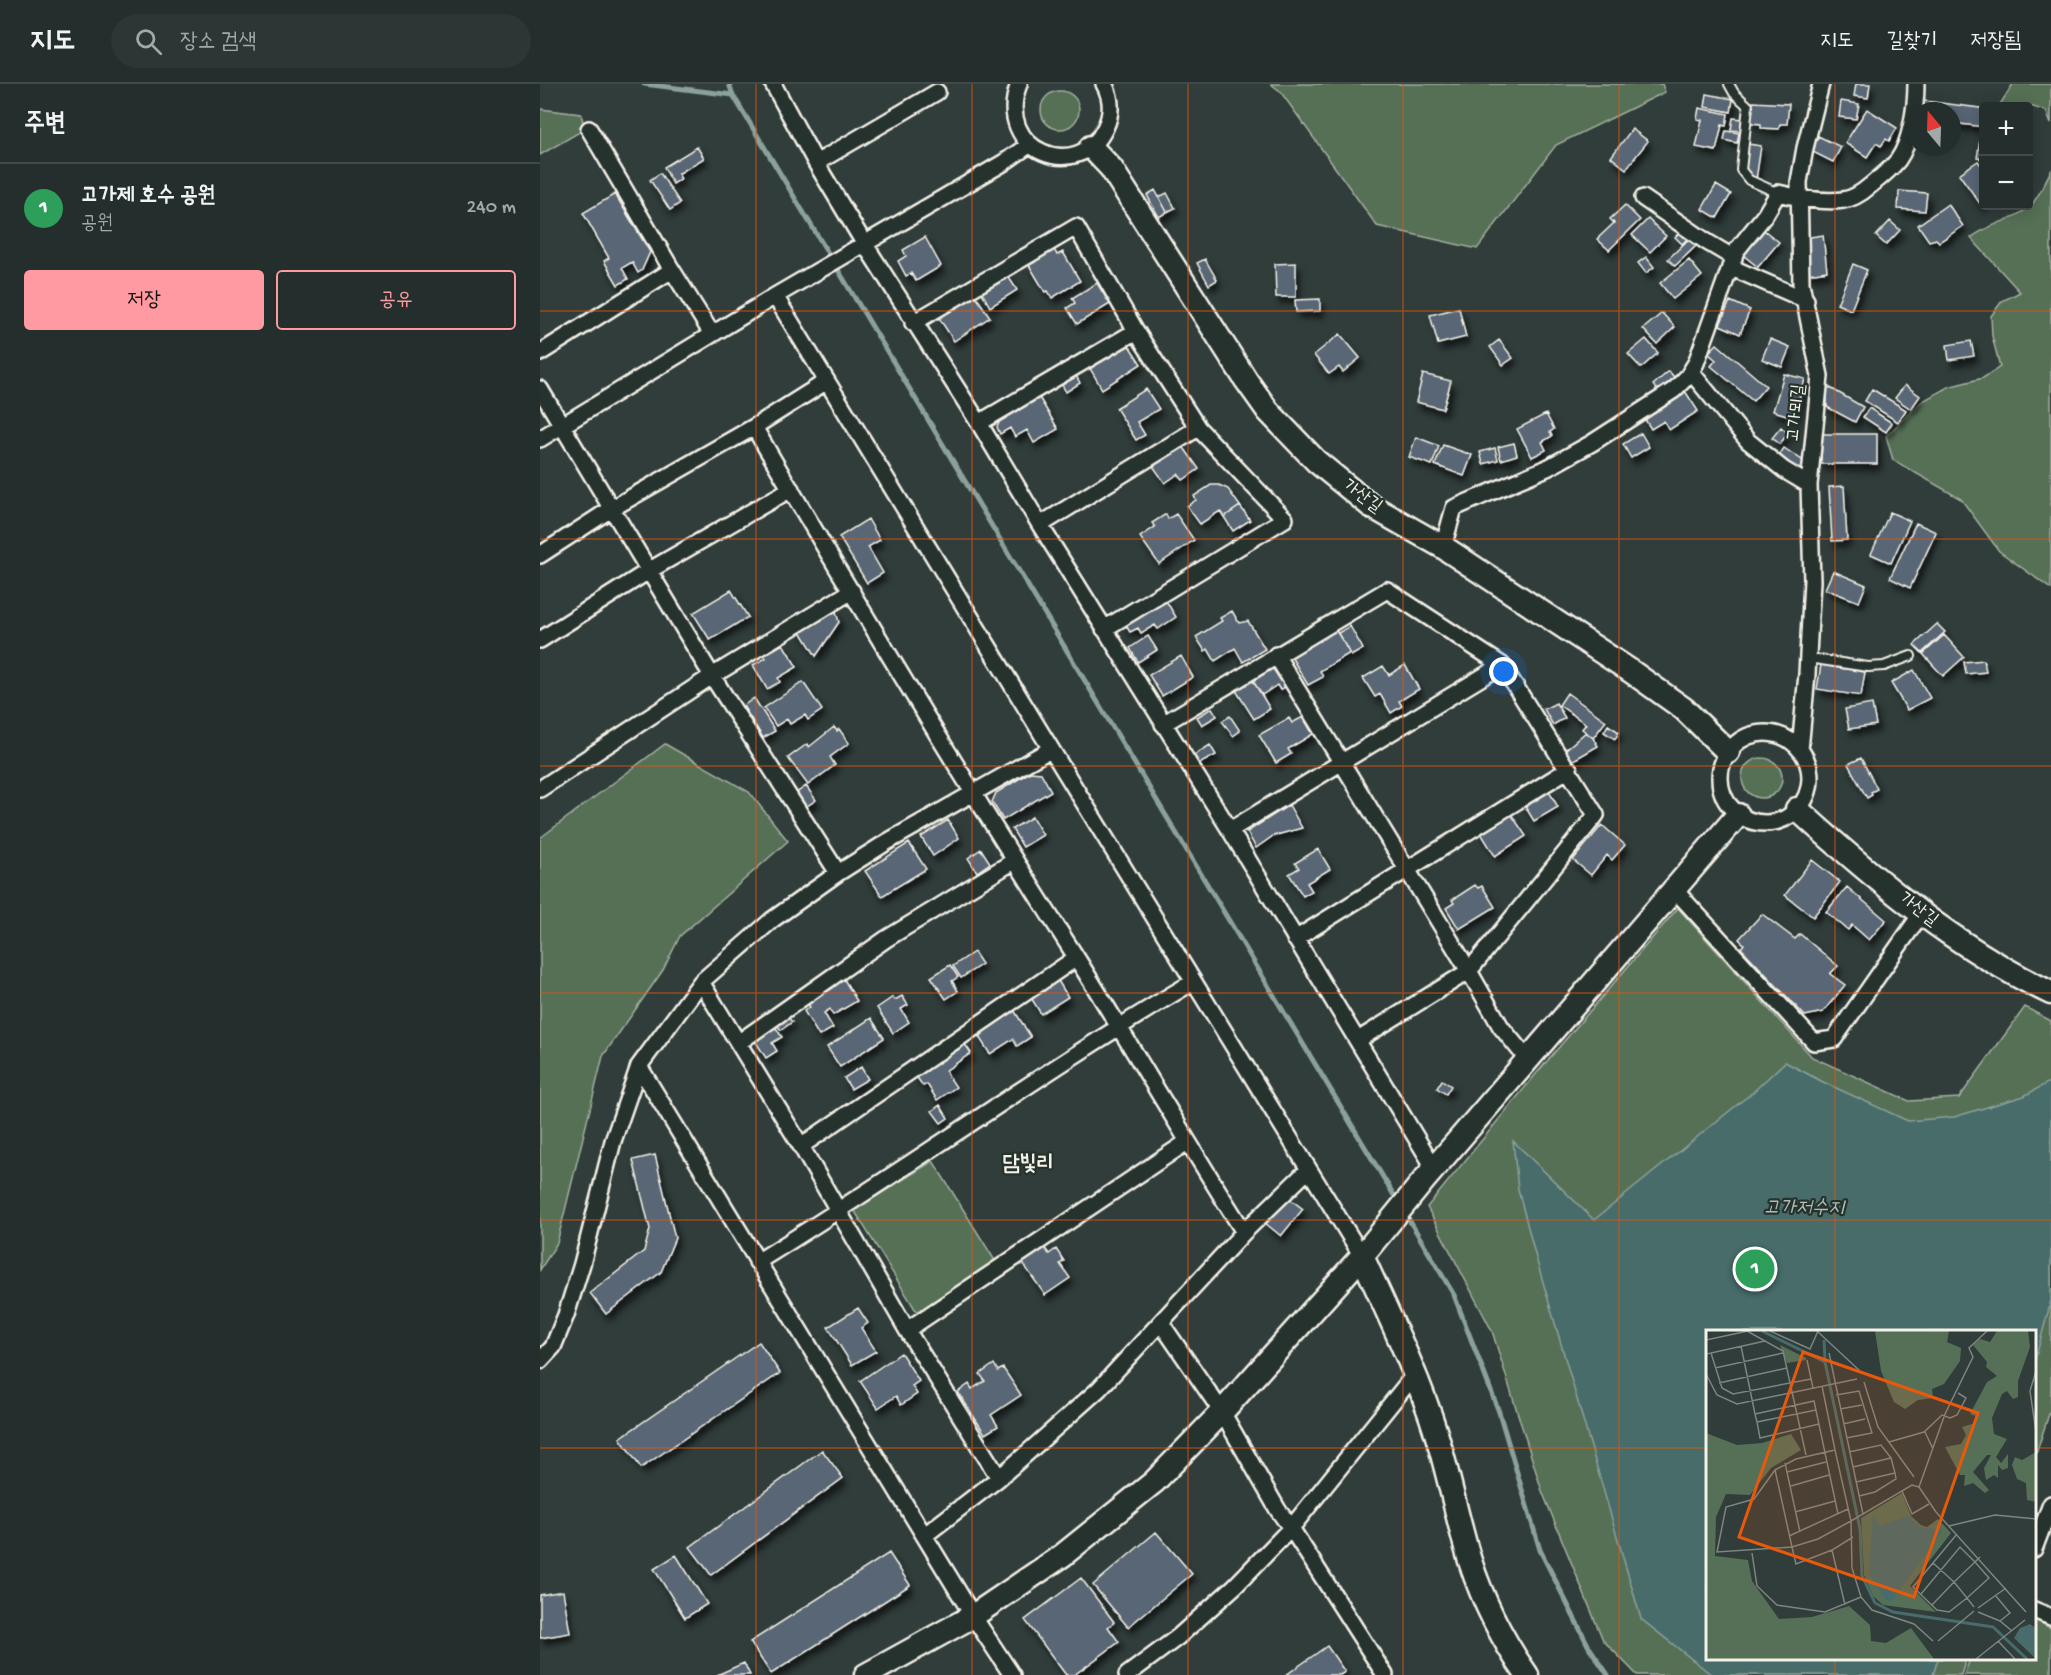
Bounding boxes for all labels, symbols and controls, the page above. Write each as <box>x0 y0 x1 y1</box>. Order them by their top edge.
search box <box>111 14 531 68</box>
icon: search <box>132 25 165 58</box>
text: 지도 <box>30 26 75 59</box>
text: 장소 검색 <box>180 30 256 56</box>
text: 지도 <box>1820 30 1854 55</box>
text: 길찾기 <box>1887 30 1937 55</box>
text: 저장됨 <box>1970 30 2021 55</box>
north arrow <box>1907 102 1961 156</box>
map controls <box>1979 102 2033 210</box>
button: + <box>1979 102 2033 156</box>
text: 주변 <box>24 110 66 141</box>
button: − <box>1979 156 2033 210</box>
text: 고가제 호수 공원 <box>81 184 215 210</box>
text: 1 <box>39 197 48 220</box>
text: 240 m <box>466 197 516 220</box>
text: 공원 <box>81 213 113 236</box>
button: 저장 <box>24 270 264 330</box>
button: 공유 <box>276 270 516 330</box>
street label: 고가뫼길 <box>1784 383 1811 443</box>
street label: 가산길 <box>1338 476 1386 519</box>
your location <box>1489 657 1518 686</box>
street label: 가산길 <box>1894 889 1942 932</box>
district label: 담빛리 <box>1003 1153 1053 1178</box>
water label: 고가저수지 <box>1764 1198 1846 1221</box>
pin: 1 <box>1736 1246 1774 1292</box>
inset map <box>1706 1330 2036 1660</box>

